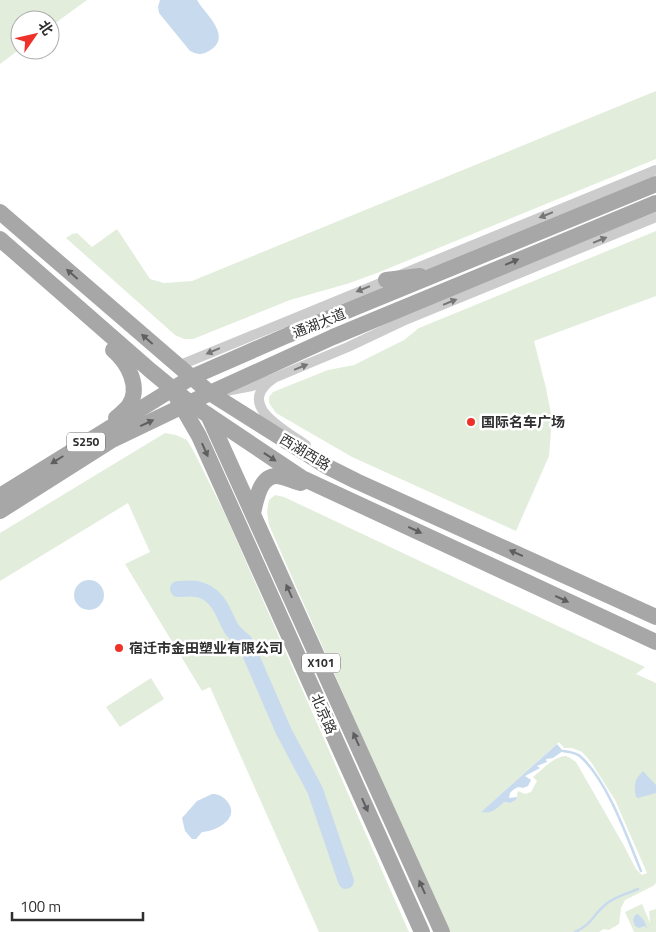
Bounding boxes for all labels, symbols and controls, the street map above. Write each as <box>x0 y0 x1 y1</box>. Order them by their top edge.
north arrow <box>10 10 60 60</box>
text: 北 <box>34 16 59 39</box>
one-way arrow <box>539 211 553 219</box>
one-way arrow <box>593 236 608 244</box>
one-way arrow <box>505 258 519 266</box>
one-way arrow <box>66 268 78 280</box>
one-way arrow <box>356 286 370 294</box>
one-way arrow <box>442 298 457 305</box>
street label: 通湖大道 <box>289 302 349 343</box>
one-way arrow <box>141 333 154 344</box>
one-way arrow <box>206 347 220 355</box>
one-way arrow <box>293 362 308 370</box>
place label: 国际名车广场 <box>481 411 565 432</box>
marker: 国际名车广场 <box>465 416 477 428</box>
one-way arrow <box>140 419 154 427</box>
street label: 西湖西路 <box>276 428 335 475</box>
road number: S250 <box>67 432 105 452</box>
one-way arrow <box>202 443 210 457</box>
one-way arrow <box>264 452 277 461</box>
one-way arrow <box>50 456 63 465</box>
one-way arrow <box>408 527 422 535</box>
one-way arrow <box>509 548 523 556</box>
one-way arrow <box>284 584 292 598</box>
one-way arrow <box>555 595 569 603</box>
place label: 宿迁市金田塑业有限公司 <box>129 637 283 658</box>
marker: 宿迁市金田塑业有限公司 <box>113 642 125 654</box>
road number: X101 <box>302 654 340 672</box>
street label: 北京路 <box>306 690 343 737</box>
one-way arrow <box>351 732 359 746</box>
one-way arrow <box>362 798 370 812</box>
one-way arrow <box>418 880 426 894</box>
scale bar <box>12 890 144 922</box>
text: 100 m <box>20 895 61 918</box>

